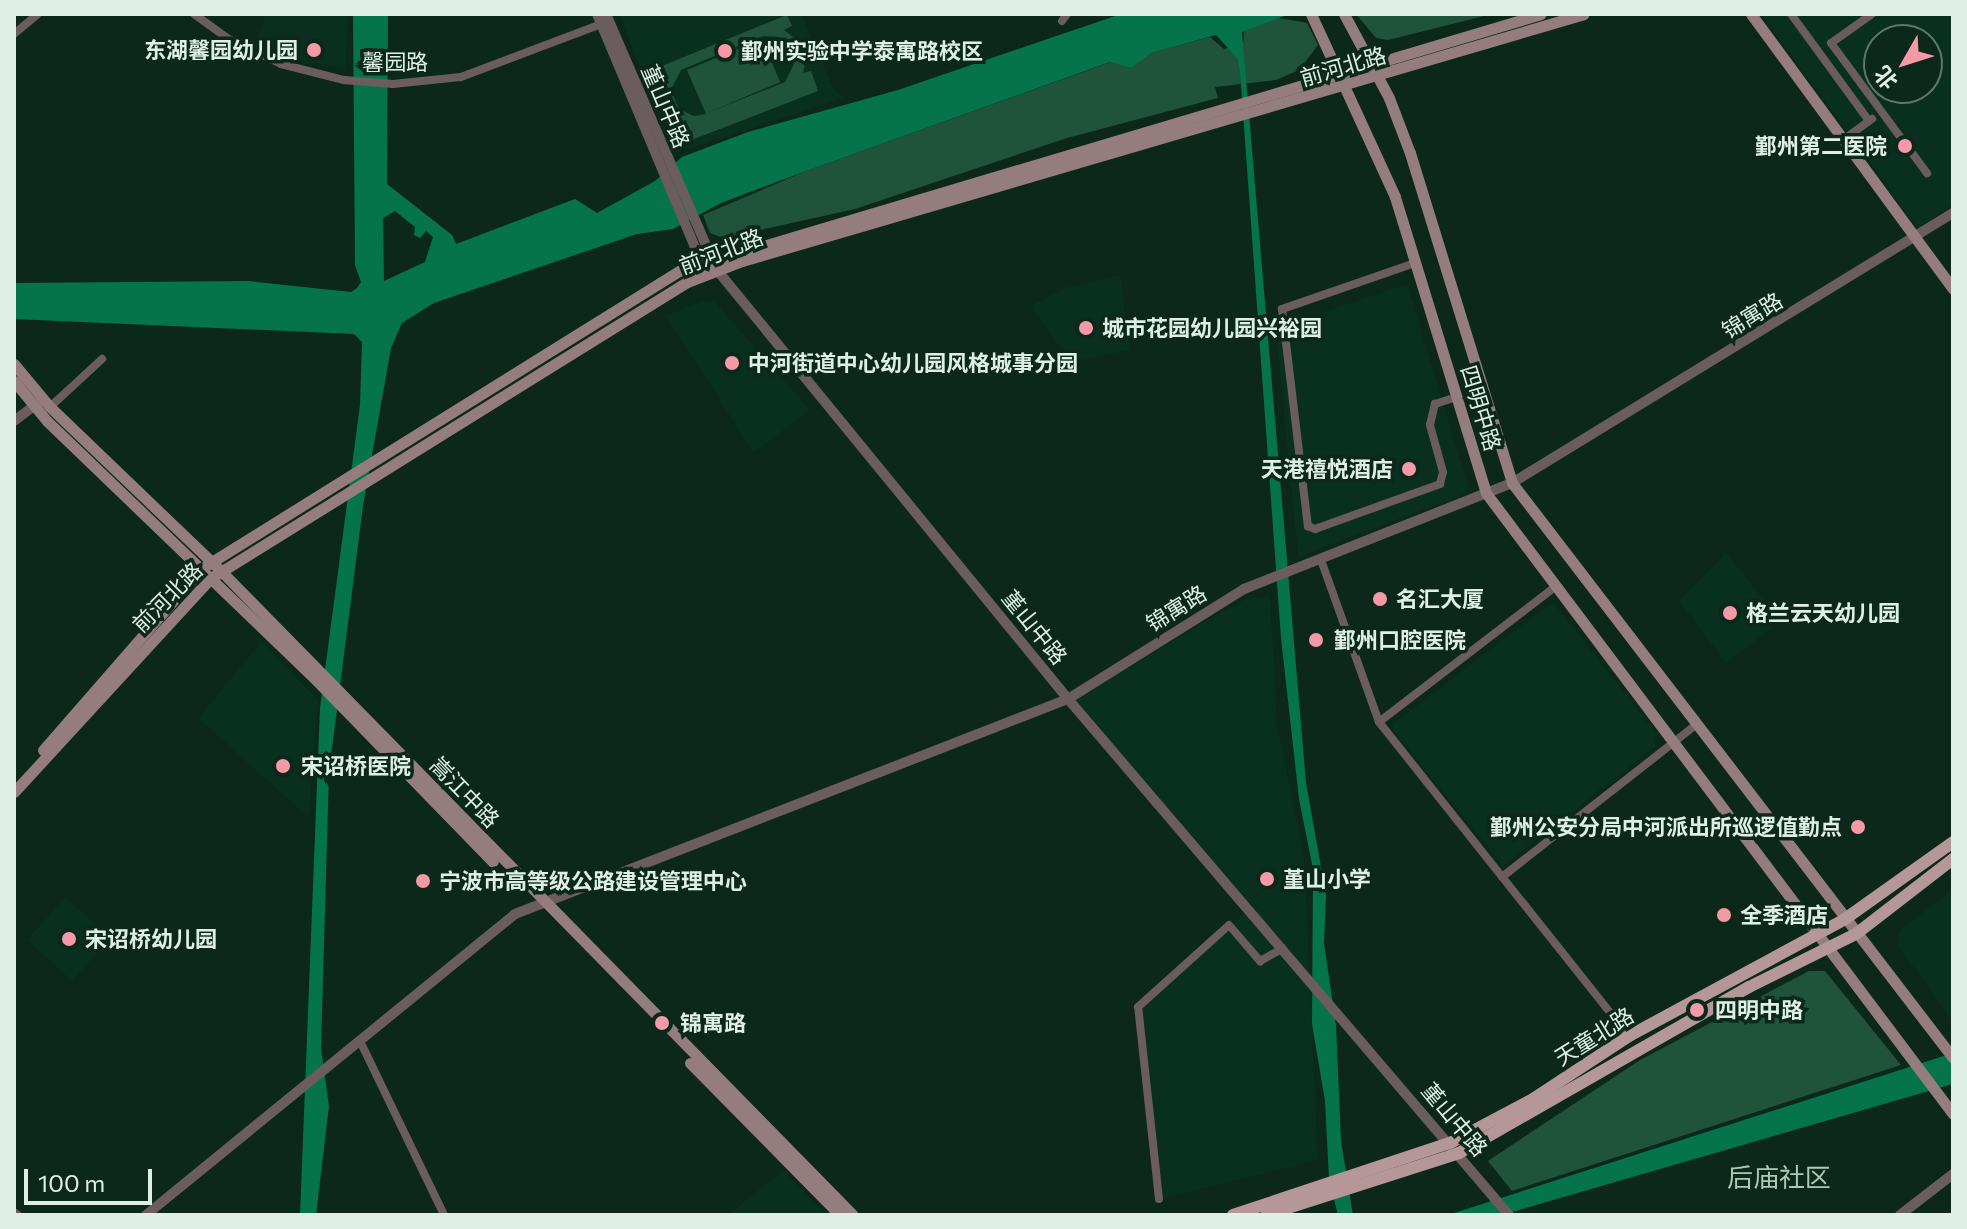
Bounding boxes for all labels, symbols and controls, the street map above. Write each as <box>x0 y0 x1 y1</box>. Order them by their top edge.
north arrow <box>1863 24 1943 104</box>
place label: 东湖馨园幼儿园 <box>144 37 298 63</box>
place label: 鄞州实验中学泰寓路校区 <box>741 38 983 64</box>
marker: 东湖馨园幼儿园 <box>305 41 323 59</box>
street label: 前河北路 <box>1297 41 1389 91</box>
marker: 鄞州实验中学泰寓路校区 <box>716 42 734 60</box>
street label: 馨园路 <box>362 49 428 75</box>
street label: 堇山中路 <box>637 60 695 152</box>
text: 北 <box>1868 61 1903 95</box>
place label: 鄞州第二医院 <box>1755 133 1887 159</box>
marker: 鄞州第二医院 <box>1894 135 1916 157</box>
street label: 前河北路 <box>675 223 767 279</box>
street label: 锦寓路 <box>1717 287 1787 343</box>
place label: 城市花园幼儿园兴裕园 <box>1102 315 1322 341</box>
marker: 城市花园幼儿园兴裕园 <box>1077 319 1095 337</box>
place label: 中河街道中心幼儿园风格城事分园 <box>748 350 1078 376</box>
marker: 中河街道中心幼儿园风格城事分园 <box>723 354 741 372</box>
street label: 四明中路 <box>1456 362 1506 454</box>
place label: 天港禧悦酒店 <box>1261 456 1393 482</box>
marker: 天港禧悦酒店 <box>1400 460 1418 478</box>
street label: 前河北路 <box>127 557 207 637</box>
street label: 锦寓路 <box>1141 579 1211 637</box>
street label: 堇山中路 <box>997 584 1073 670</box>
place label: 名汇大厦 <box>1396 586 1484 612</box>
marker: 名汇大厦 <box>1371 590 1389 608</box>
place label: 格兰云天幼儿园 <box>1746 600 1900 626</box>
marker: 格兰云天幼儿园 <box>1721 604 1739 622</box>
place label: 鄞州口腔医院 <box>1334 627 1466 653</box>
marker: 鄞州口腔医院 <box>1305 629 1327 651</box>
street label: 嵩江中路 <box>425 751 505 833</box>
place label: 宋诏桥医院 <box>301 753 411 779</box>
marker: 宋诏桥医院 <box>272 755 294 777</box>
place label: 鄞州公安分局中河派出所巡逻值勤点 <box>1490 814 1842 840</box>
marker: 鄞州公安分局中河派出所巡逻值勤点 <box>1849 818 1867 836</box>
place label: 堇山小学 <box>1283 866 1371 892</box>
place label: 宁波市高等级公路建设管理中心 <box>439 868 747 894</box>
marker: 堇山小学 <box>1258 870 1276 888</box>
marker: 宁波市高等级公路建设管理中心 <box>414 872 432 890</box>
place label: 全季酒店 <box>1740 902 1828 928</box>
marker: 全季酒店 <box>1715 906 1733 924</box>
place label: 宋诏桥幼儿园 <box>85 926 217 952</box>
marker: 宋诏桥幼儿园 <box>60 930 78 948</box>
place label: 四明中路 <box>1715 997 1803 1023</box>
marker: 四明中路 <box>1686 999 1708 1021</box>
street label: 天童北路 <box>1550 1001 1638 1071</box>
place label: 锦寓路 <box>680 1010 746 1036</box>
marker: 锦寓路 <box>651 1012 673 1034</box>
street label: 堇山中路 <box>1417 1077 1493 1161</box>
scale bar <box>28 1153 156 1203</box>
district label: 后庙社区 <box>1727 1161 1831 1193</box>
text: 100 m <box>38 1168 105 1197</box>

